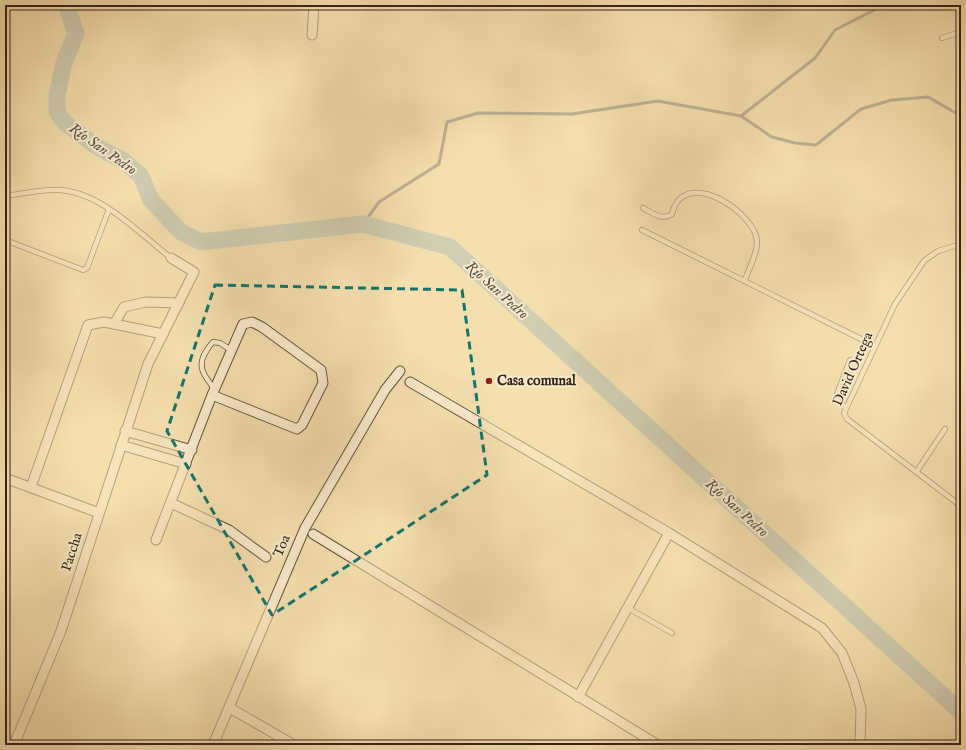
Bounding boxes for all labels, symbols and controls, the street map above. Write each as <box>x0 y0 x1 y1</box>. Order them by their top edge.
water label: Río San Pedro <box>65 119 141 179</box>
water label: Río San Pedro <box>462 257 532 323</box>
street label: David Ortega <box>829 328 878 409</box>
place label: Casa comunal <box>497 372 577 390</box>
marker: Casa comunal <box>484 376 494 386</box>
water label: Río San Pedro <box>702 475 772 541</box>
street label: Paccha <box>57 529 87 574</box>
street label: Toa <box>269 531 295 560</box>

